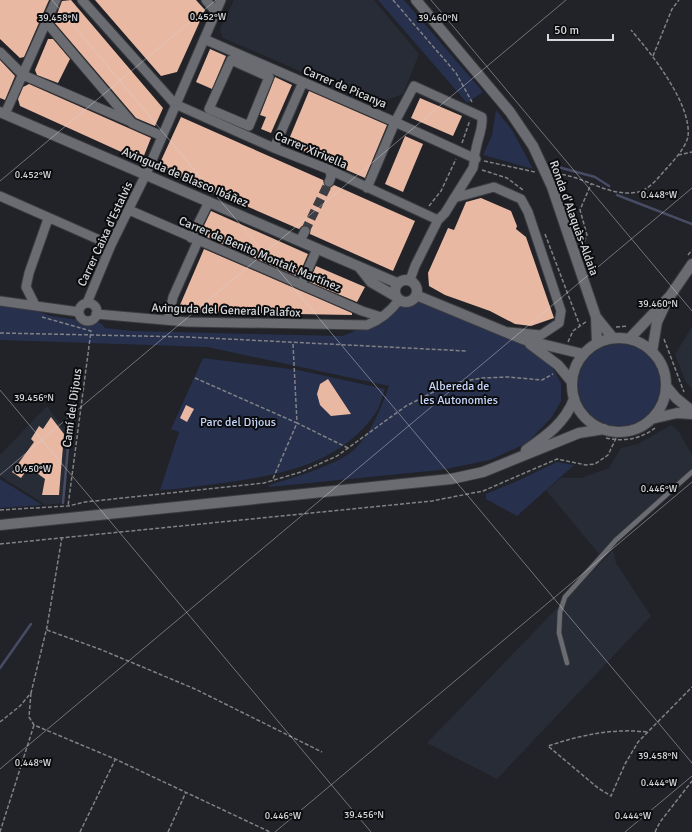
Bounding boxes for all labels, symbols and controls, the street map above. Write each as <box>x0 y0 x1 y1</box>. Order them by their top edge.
text: 0.452°W <box>190 11 227 23</box>
text: 39.458°N <box>38 12 78 24</box>
text: 39.460°N <box>418 12 458 24</box>
scale bar <box>548 16 613 42</box>
text: 50 m <box>554 23 579 38</box>
street label: Carrer de Picanya <box>301 63 389 112</box>
street label: Carrer Xirivella <box>272 128 349 172</box>
street label: Avinguda de Blasco Ibáñez <box>119 144 250 211</box>
street label: Ronda d'Alaquàs-Aldaia <box>546 159 601 278</box>
text: 0.452°W <box>15 169 52 181</box>
street label: Carrer Caixa d'Estalvis <box>75 179 136 289</box>
text: 0.448°W <box>641 189 678 201</box>
street label: Carrer de Benito Montalt Martínez <box>176 213 343 295</box>
text: 39.460°N <box>638 298 678 310</box>
street label: Avinguda del General Palafox <box>151 300 301 321</box>
street label: Camí del Dijous <box>60 368 85 449</box>
park label: Albereda de les Autonomies <box>420 379 498 408</box>
text: 39.456°N <box>14 392 54 404</box>
park label: Parc del Dijous <box>200 415 276 430</box>
text: 0.450°W <box>15 463 52 475</box>
text: 0.446°W <box>641 483 678 495</box>
text: 39.458°N <box>638 750 678 762</box>
text: 0.448°W <box>15 757 52 769</box>
text: 0.444°W <box>641 777 678 789</box>
text: 39.456°N <box>344 809 384 821</box>
text: 0.446°W <box>265 810 302 822</box>
text: 0.444°W <box>615 810 652 822</box>

